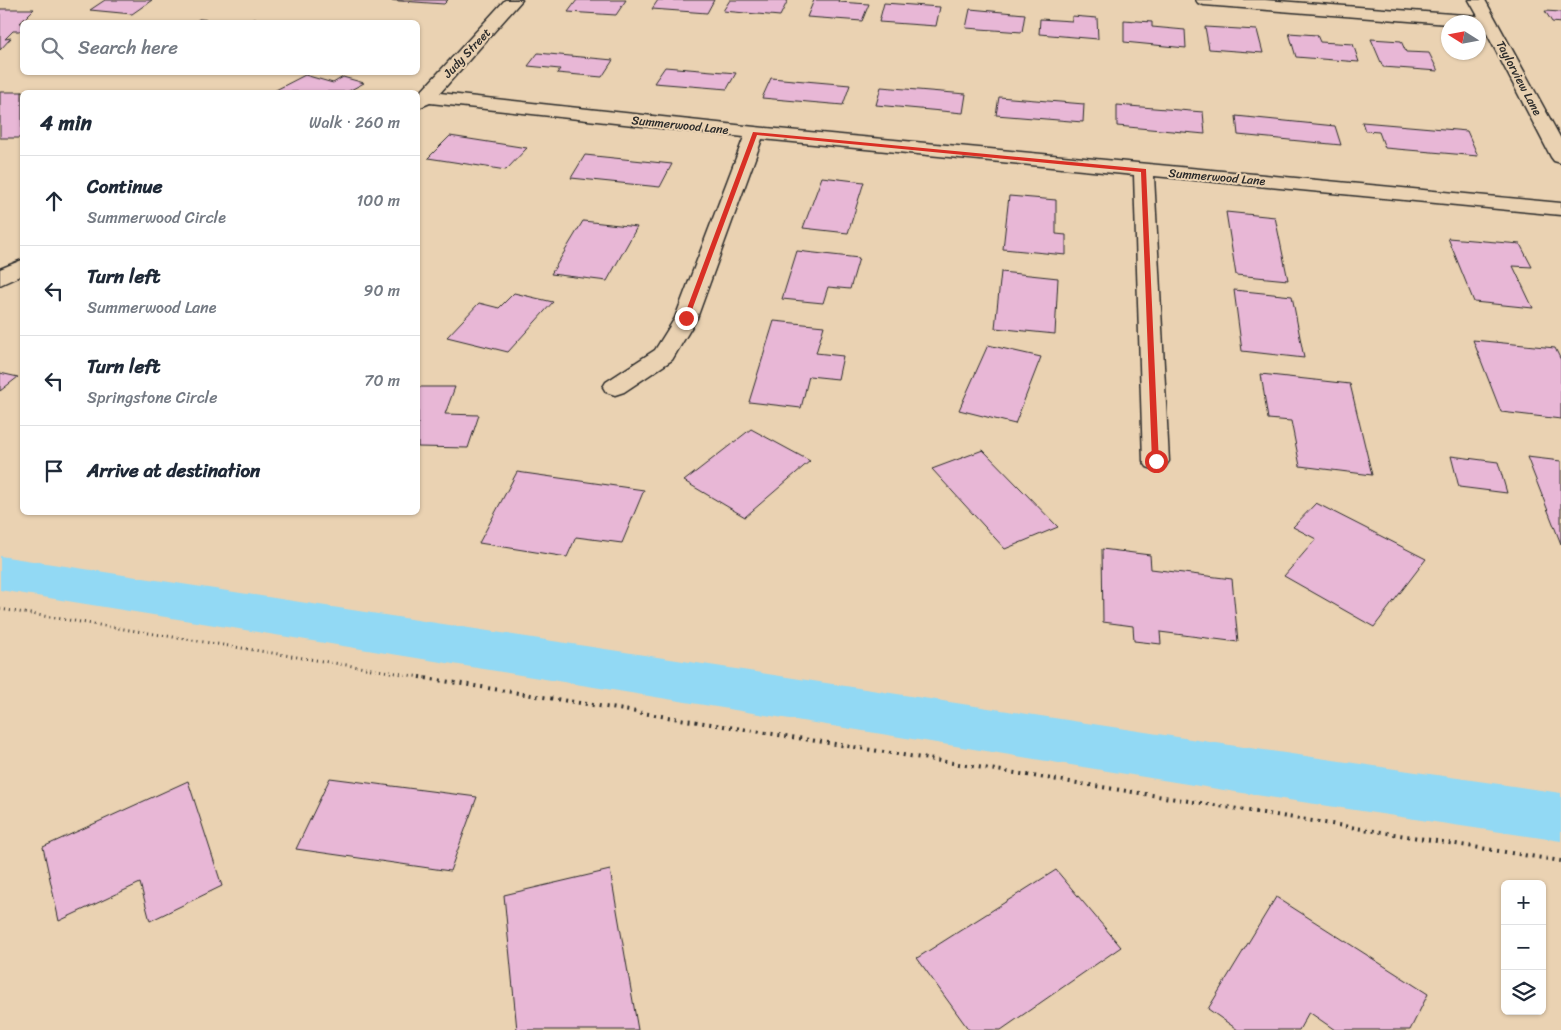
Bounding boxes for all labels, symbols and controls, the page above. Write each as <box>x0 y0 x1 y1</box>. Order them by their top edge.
north arrow <box>1441 15 1486 60</box>
search box <box>20 20 420 75</box>
street label: Judy Street <box>437 23 496 84</box>
text: Search here <box>78 31 178 64</box>
icon: search <box>38 34 66 62</box>
street label: Taylorview Lane <box>1490 36 1548 120</box>
text: 4 min <box>40 104 92 142</box>
text: Walk · 260 m <box>309 108 400 137</box>
street label: Summerwood Lane <box>631 109 730 141</box>
street label: Summerwood Lane <box>1168 162 1267 192</box>
text: Continue <box>87 170 163 203</box>
text: 100 m <box>356 186 400 215</box>
icon: ahead <box>40 187 68 215</box>
text: Summerwood Circle <box>87 203 226 232</box>
text: Turn left <box>87 260 160 293</box>
text: 90 m <box>364 276 400 305</box>
icon: left <box>40 277 68 305</box>
text: Summerwood Lane <box>87 293 217 322</box>
route end <box>675 307 698 330</box>
text: Turn left <box>87 350 160 383</box>
text: 70 m <box>364 366 400 395</box>
icon: left <box>40 367 68 395</box>
text: Springstone Circle <box>87 383 217 412</box>
route start <box>1145 450 1168 473</box>
text: Arrive at destination <box>87 454 260 487</box>
icon: arrive <box>40 457 68 485</box>
map controls <box>1501 880 1546 1015</box>
button: + <box>1501 880 1546 925</box>
button: − <box>1501 925 1546 970</box>
button: layers <box>1501 970 1546 1015</box>

